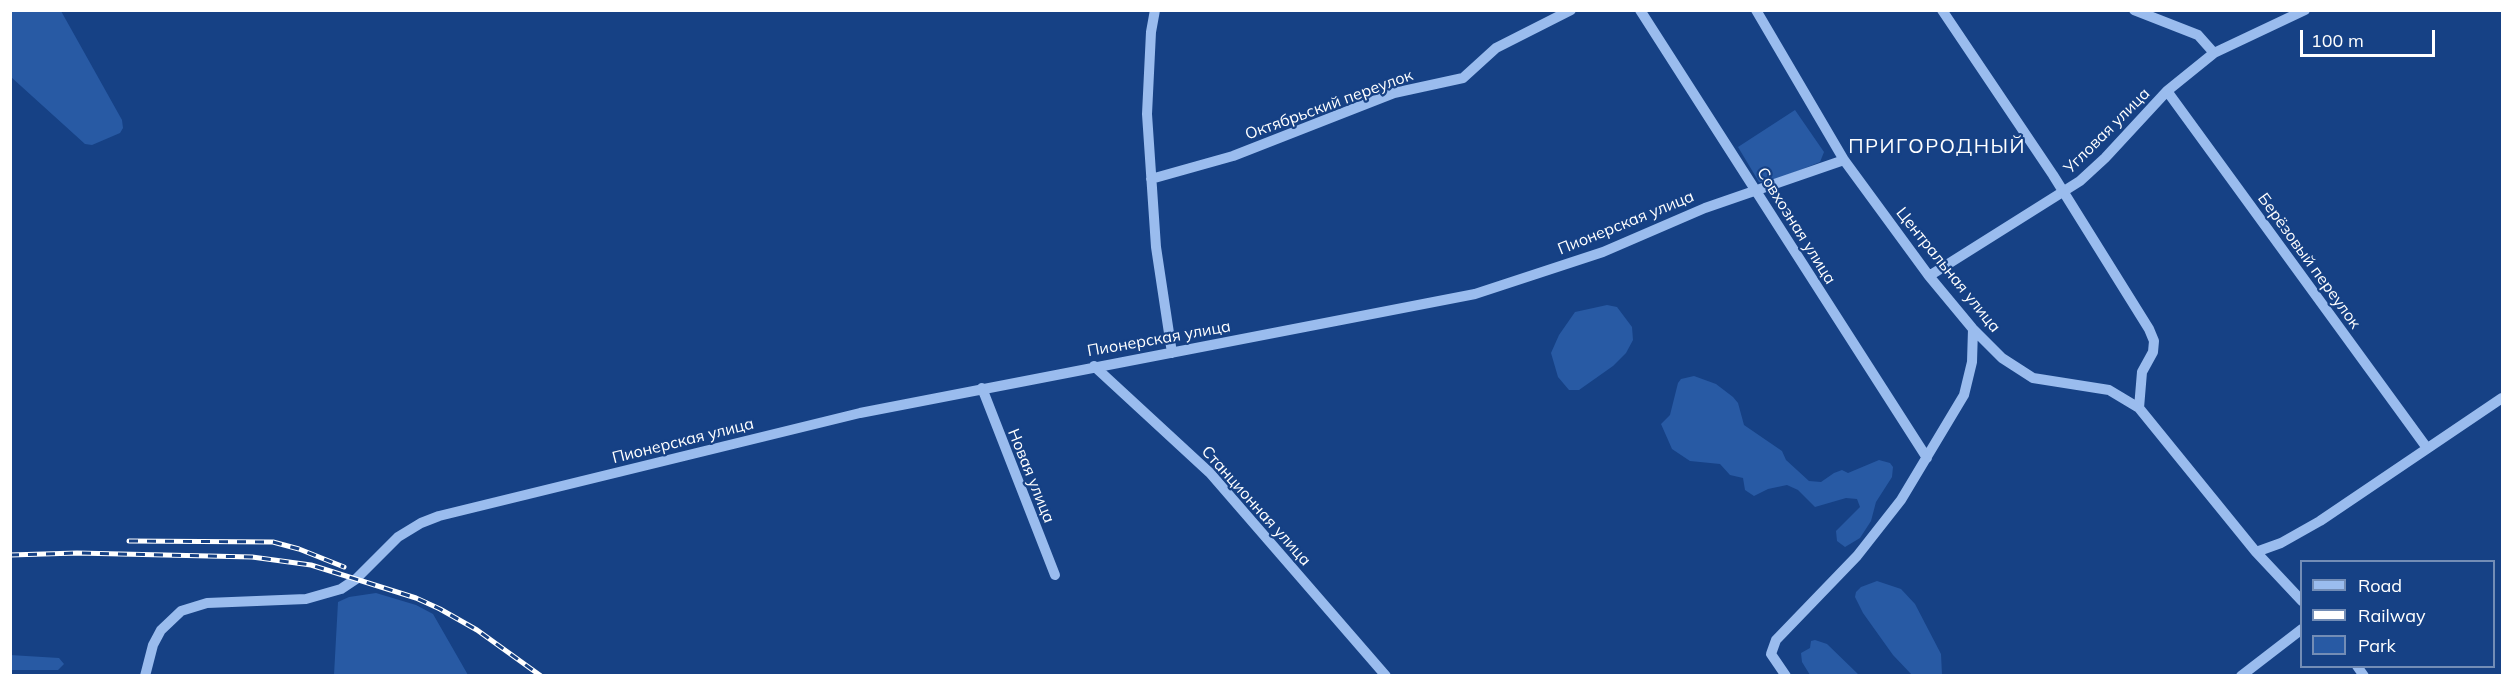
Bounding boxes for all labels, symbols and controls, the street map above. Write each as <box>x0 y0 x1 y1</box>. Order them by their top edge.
scale bar <box>2303 18 2438 56</box>
text: 100 m <box>2311 29 2364 52</box>
street label: Октябрьский переулок <box>1242 66 1416 144</box>
street label: Угловая улица <box>2060 84 2154 178</box>
district label: ПРИГОРОДНЫЙ <box>1848 135 2026 159</box>
street label: Совхозная улица <box>1752 164 1840 288</box>
street label: Пионерская улица <box>1555 187 1697 259</box>
street label: Берёзовый переулок <box>2253 190 2365 332</box>
street label: Центральная улица <box>1892 204 2004 336</box>
street label: Пионерская улица <box>1086 317 1232 361</box>
street label: Пионерская улица <box>610 414 756 468</box>
street label: Новая улица <box>1003 426 1059 526</box>
street label: Станционная улица <box>1197 442 1315 570</box>
legend <box>2300 560 2495 668</box>
text: Road <box>2358 574 2402 597</box>
text: Railway <box>2358 604 2426 627</box>
text: Park <box>2358 634 2396 657</box>

